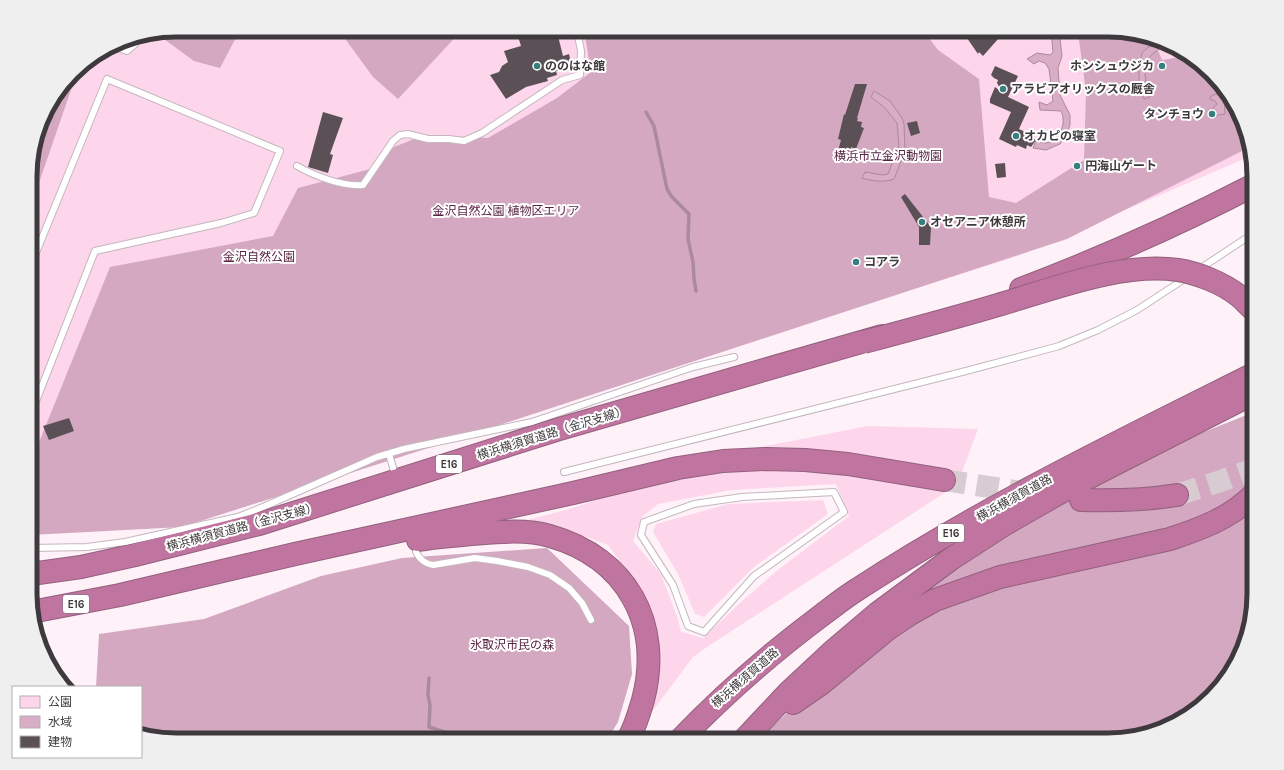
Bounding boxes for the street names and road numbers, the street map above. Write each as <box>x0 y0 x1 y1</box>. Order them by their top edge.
street label: 横浜横須賀道路（金沢支線） <box>475 403 629 463</box>
road number: E16 <box>436 455 462 473</box>
street label: 横浜横須賀道路 <box>974 472 1054 524</box>
street label: 横浜横須賀道路（金沢支線） <box>165 500 319 554</box>
road number: E16 <box>938 524 964 542</box>
road number: E16 <box>63 595 89 613</box>
street label: 横浜横須賀道路 <box>709 645 781 711</box>

